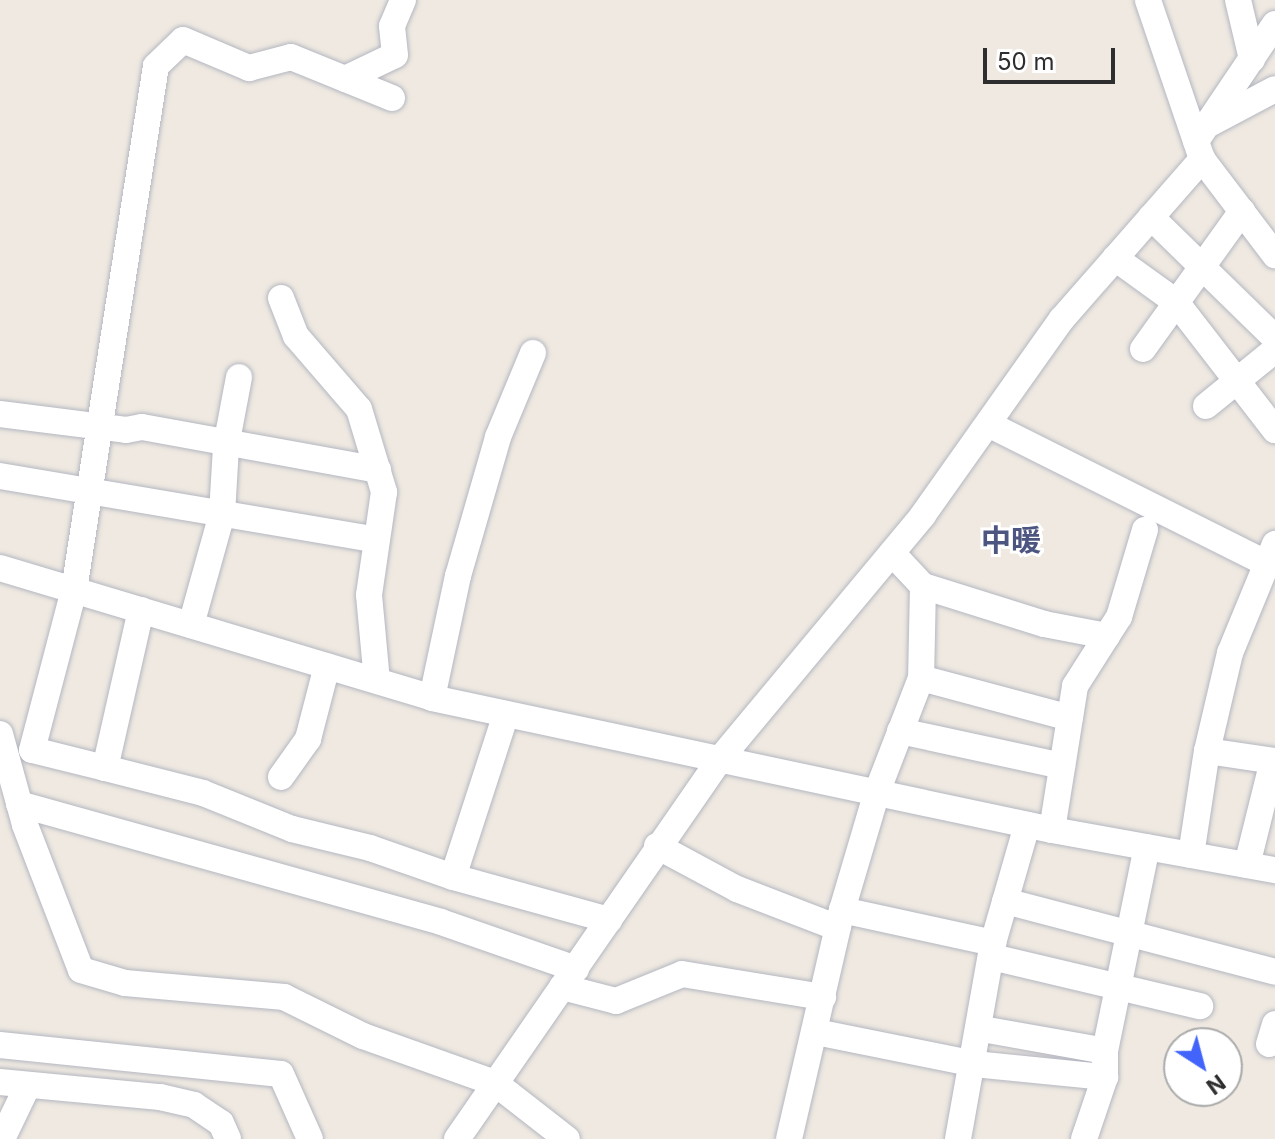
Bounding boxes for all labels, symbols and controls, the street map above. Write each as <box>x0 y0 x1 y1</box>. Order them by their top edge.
scale bar <box>987 32 1119 82</box>
text: 50 m <box>997 47 1055 76</box>
district label: 中暖 <box>981 522 1041 558</box>
north arrow <box>1163 1027 1243 1107</box>
text: N <box>1202 1069 1230 1100</box>

